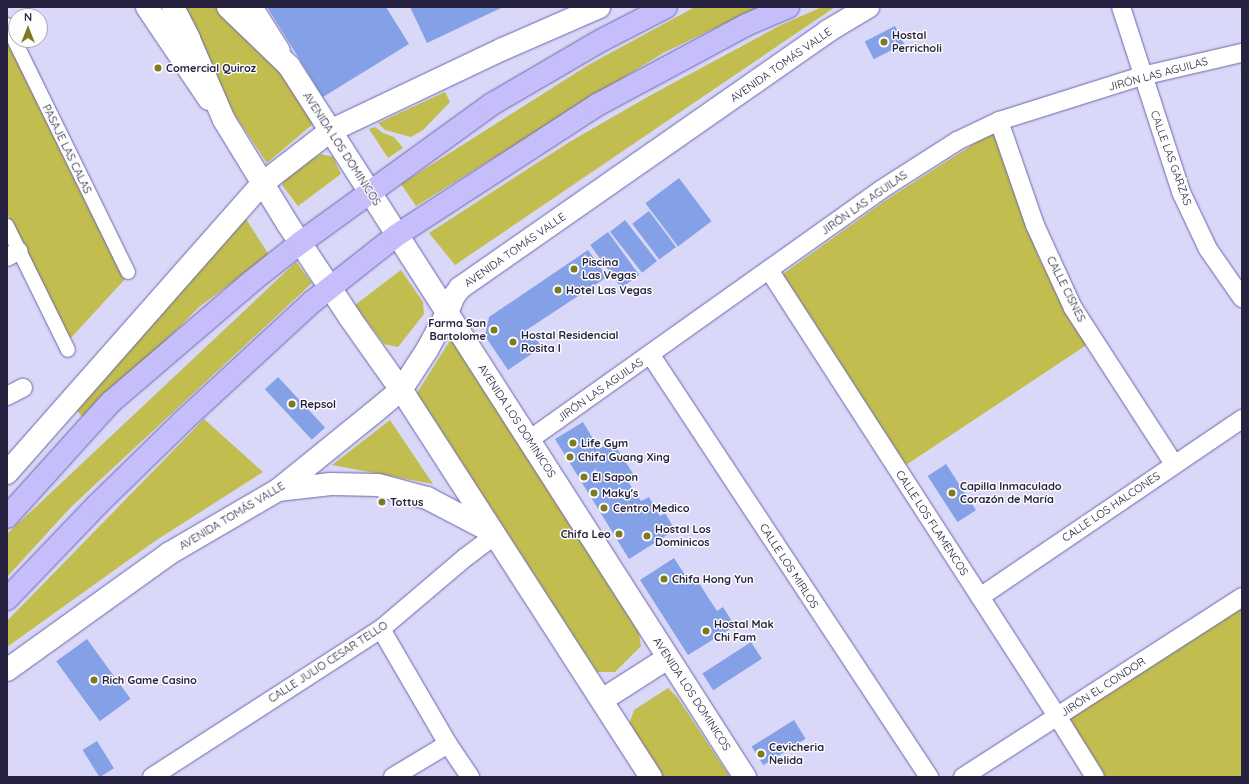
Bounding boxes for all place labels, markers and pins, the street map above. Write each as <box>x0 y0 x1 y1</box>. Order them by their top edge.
place label: Hostal Perricholi <box>892 29 942 55</box>
marker: Hostal Perricholi <box>879 37 889 47</box>
place label: Comercial Quiroz <box>166 61 256 75</box>
marker: Comercial Quiroz <box>153 63 163 73</box>
place label: Piscina Las Vegas <box>582 256 636 282</box>
marker: Piscina Las Vegas <box>569 264 579 274</box>
place label: Hotel Las Vegas <box>566 283 652 297</box>
marker: Hotel Las Vegas <box>553 285 563 295</box>
place label: Farma San Bartolome <box>428 317 486 343</box>
marker: Farma San Bartolome <box>489 325 499 335</box>
place label: Hostal Residencial Rosita I <box>521 329 619 355</box>
marker: Hostal Residencial Rosita I <box>508 337 518 347</box>
place label: Repsol <box>300 397 336 411</box>
marker: Repsol <box>287 399 297 409</box>
place label: Life Gym <box>581 436 628 450</box>
marker: Life Gym <box>568 438 578 448</box>
place label: Chifa Guang Xing <box>578 450 670 464</box>
marker: Chifa Guang Xing <box>565 452 575 462</box>
place label: El Sapon <box>592 470 638 484</box>
marker: El Sapon <box>579 472 589 482</box>
place label: Capilla Inmaculado Corazón de María <box>960 480 1062 506</box>
place label: Maky's <box>602 486 638 500</box>
marker: Maky's <box>589 488 599 498</box>
marker: Capilla Inmaculado Corazón de María <box>947 488 957 498</box>
place label: Tottus <box>390 495 423 509</box>
marker: Tottus <box>377 497 387 507</box>
place label: Centro Medico <box>613 501 690 515</box>
marker: Centro Medico <box>598 502 610 514</box>
place label: Hostal Los Dominicos <box>655 523 711 549</box>
place label: Chifa Leo <box>561 527 611 541</box>
marker: Chifa Leo <box>614 529 624 539</box>
marker: Hostal Los Dominicos <box>642 531 652 541</box>
place label: Chifa Hong Yun <box>672 572 754 586</box>
marker: Chifa Hong Yun <box>659 574 669 584</box>
place label: Hostal Mak Chi Fam <box>714 618 774 644</box>
marker: Hostal Mak Chi Fam <box>701 626 711 636</box>
place label: Rich Game Casino <box>102 673 197 687</box>
marker: Rich Game Casino <box>89 675 99 685</box>
place label: Cevicheria Nelida <box>769 741 824 767</box>
marker: Cevicheria Nelida <box>756 749 766 759</box>

